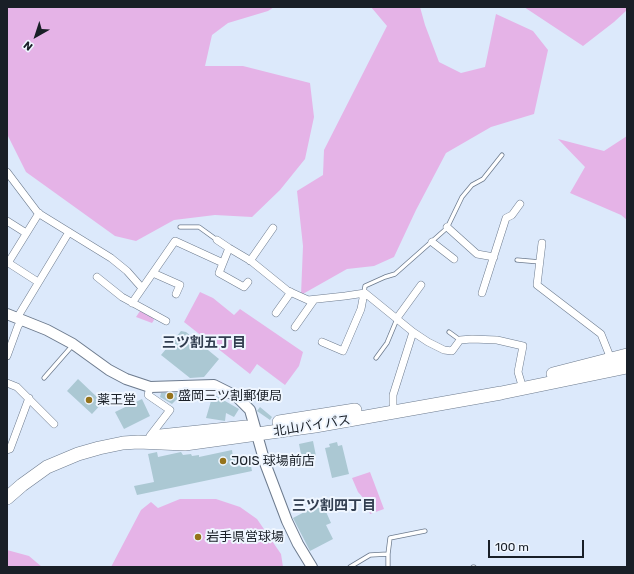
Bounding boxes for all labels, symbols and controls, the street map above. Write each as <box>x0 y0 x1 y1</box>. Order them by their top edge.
north arrow <box>16 16 56 56</box>
text: N <box>21 38 35 53</box>
district label: 三ツ割五丁目 <box>162 335 246 351</box>
place label: 盛岡三ツ割郵便局 <box>178 388 282 404</box>
marker: 盛岡三ツ割郵便局 <box>165 391 175 401</box>
place label: 薬王堂 <box>97 392 136 408</box>
marker: 薬王堂 <box>84 395 94 405</box>
street label: 北山バイパス <box>272 412 352 440</box>
place label: JOIS 球場前店 <box>231 453 315 469</box>
marker: JOIS 球場前店 <box>218 456 228 466</box>
district label: 三ツ割四丁目 <box>292 498 376 514</box>
place label: 岩手県営球場 <box>206 529 284 545</box>
marker: 岩手県営球場 <box>193 532 203 542</box>
scale bar <box>490 532 586 558</box>
text: 100 m <box>495 540 529 554</box>

